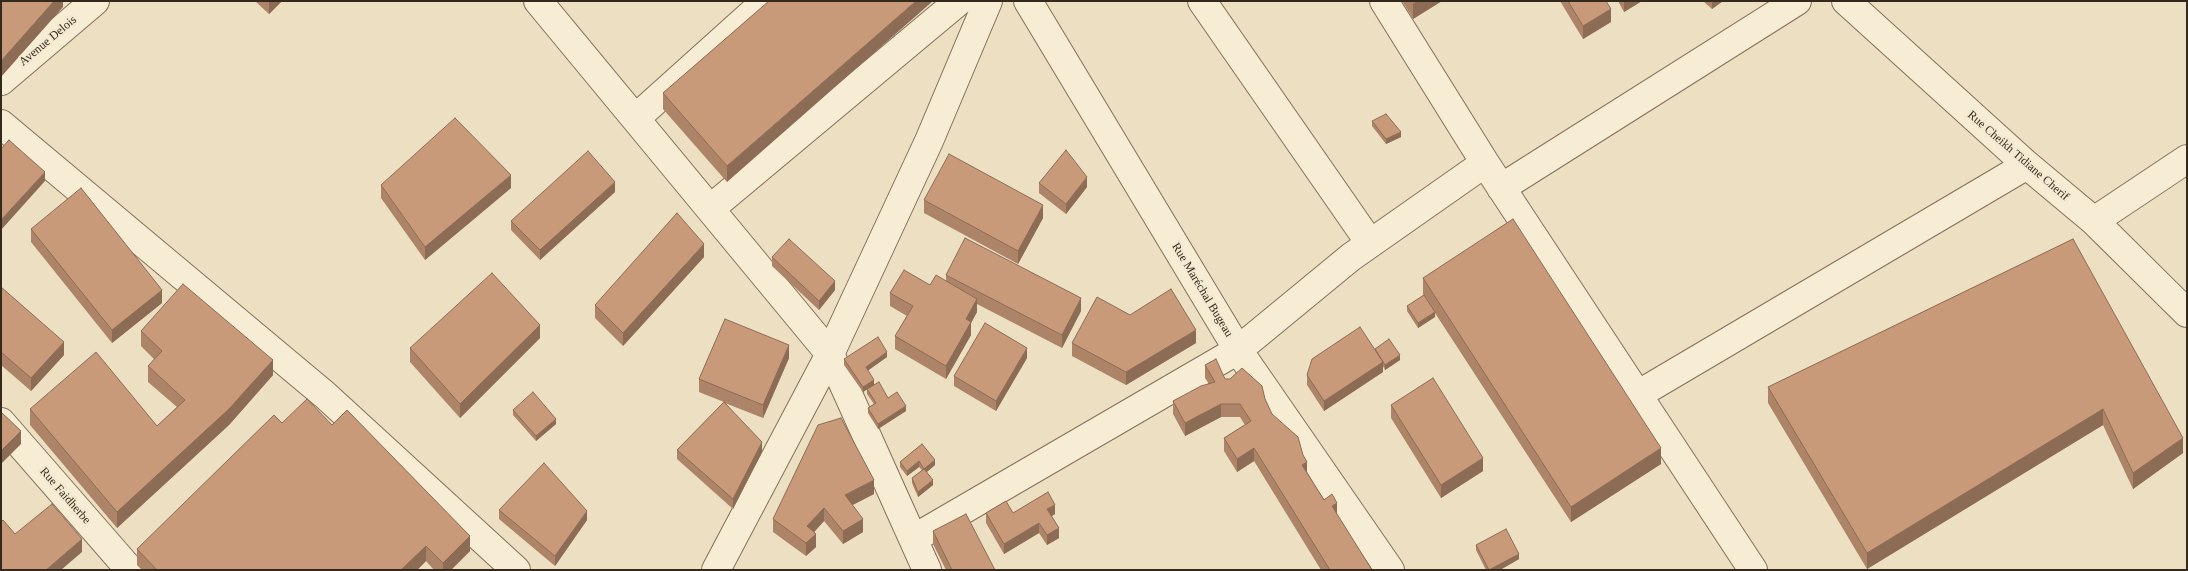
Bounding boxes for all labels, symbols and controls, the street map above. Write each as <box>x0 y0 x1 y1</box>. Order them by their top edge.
street label: Avenue Delois <box>16 13 80 69</box>
street label: Rue Cheikh Tidiane Cherif <box>1964 108 2072 204</box>
street label: Rue Maréchal Bugeau <box>1168 240 1236 340</box>
street label: Rue Faidherbe <box>37 465 93 527</box>

